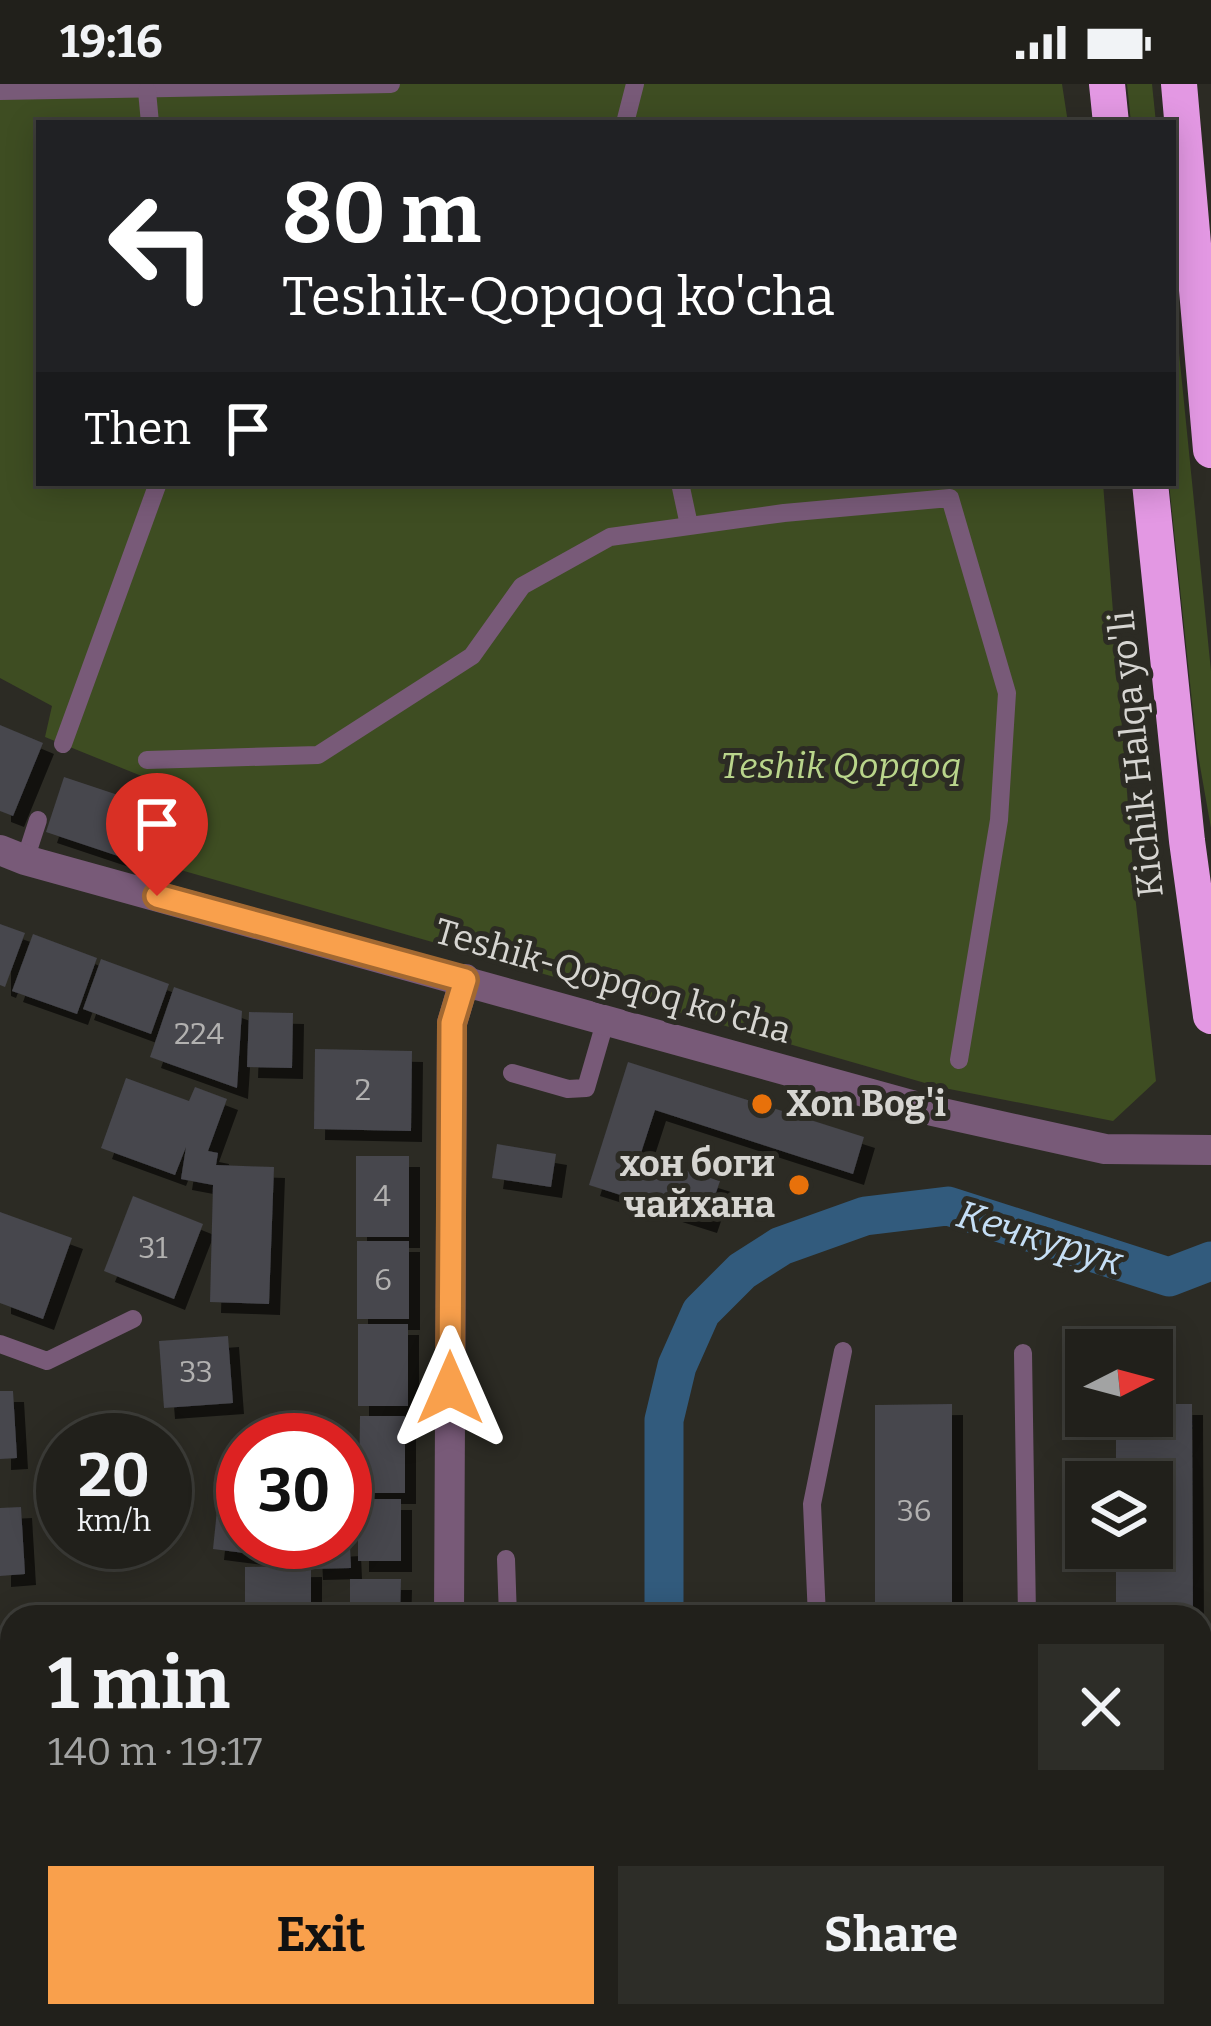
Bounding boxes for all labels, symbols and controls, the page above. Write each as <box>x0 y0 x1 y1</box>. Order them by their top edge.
text: 19:16 <box>60 15 163 69</box>
text: 80 m <box>282 163 481 264</box>
icon: left <box>84 168 240 324</box>
text: Teshik-Qopqoq ko'cha <box>282 265 835 329</box>
icon: arrive <box>215 396 281 462</box>
text: Then <box>84 402 191 456</box>
street label: Kichik Halqa yo'li <box>1099 609 1173 899</box>
park label: Teshik Qopqoq <box>721 744 961 788</box>
pin <box>106 773 208 896</box>
icon: arrive <box>124 791 190 857</box>
street label: Teshik-Qopqoq ko'cha <box>430 909 796 1053</box>
house number: 224 <box>174 1016 225 1052</box>
house number: 2 <box>355 1072 371 1108</box>
place label: Xon Bog'i <box>786 1082 946 1126</box>
marker: Xon Bog'i <box>749 1091 775 1117</box>
place label: хон боги чайхана <box>620 1142 775 1227</box>
marker: хон боги чайхана <box>786 1172 812 1198</box>
house number: 4 <box>373 1178 391 1214</box>
water label: Кечкурук <box>952 1191 1129 1285</box>
house number: 31 <box>138 1230 168 1266</box>
house number: 6 <box>374 1262 392 1298</box>
position arrow <box>387 1325 513 1451</box>
north arrow <box>1065 1329 1173 1437</box>
map controls <box>1065 1329 1173 1569</box>
house number: 33 <box>179 1354 213 1390</box>
speed limit sign: 30 <box>216 1413 372 1569</box>
text: 20 <box>78 1440 150 1512</box>
button: layers <box>1065 1461 1173 1569</box>
house number: 36 <box>897 1493 931 1529</box>
text: km/h <box>77 1503 151 1539</box>
text: 1 min <box>48 1641 230 1727</box>
button: close <box>1038 1644 1164 1770</box>
text: 140 m · 19:17 <box>48 1729 262 1775</box>
button: Exit <box>48 1866 594 2004</box>
button: Share <box>618 1866 1164 2004</box>

